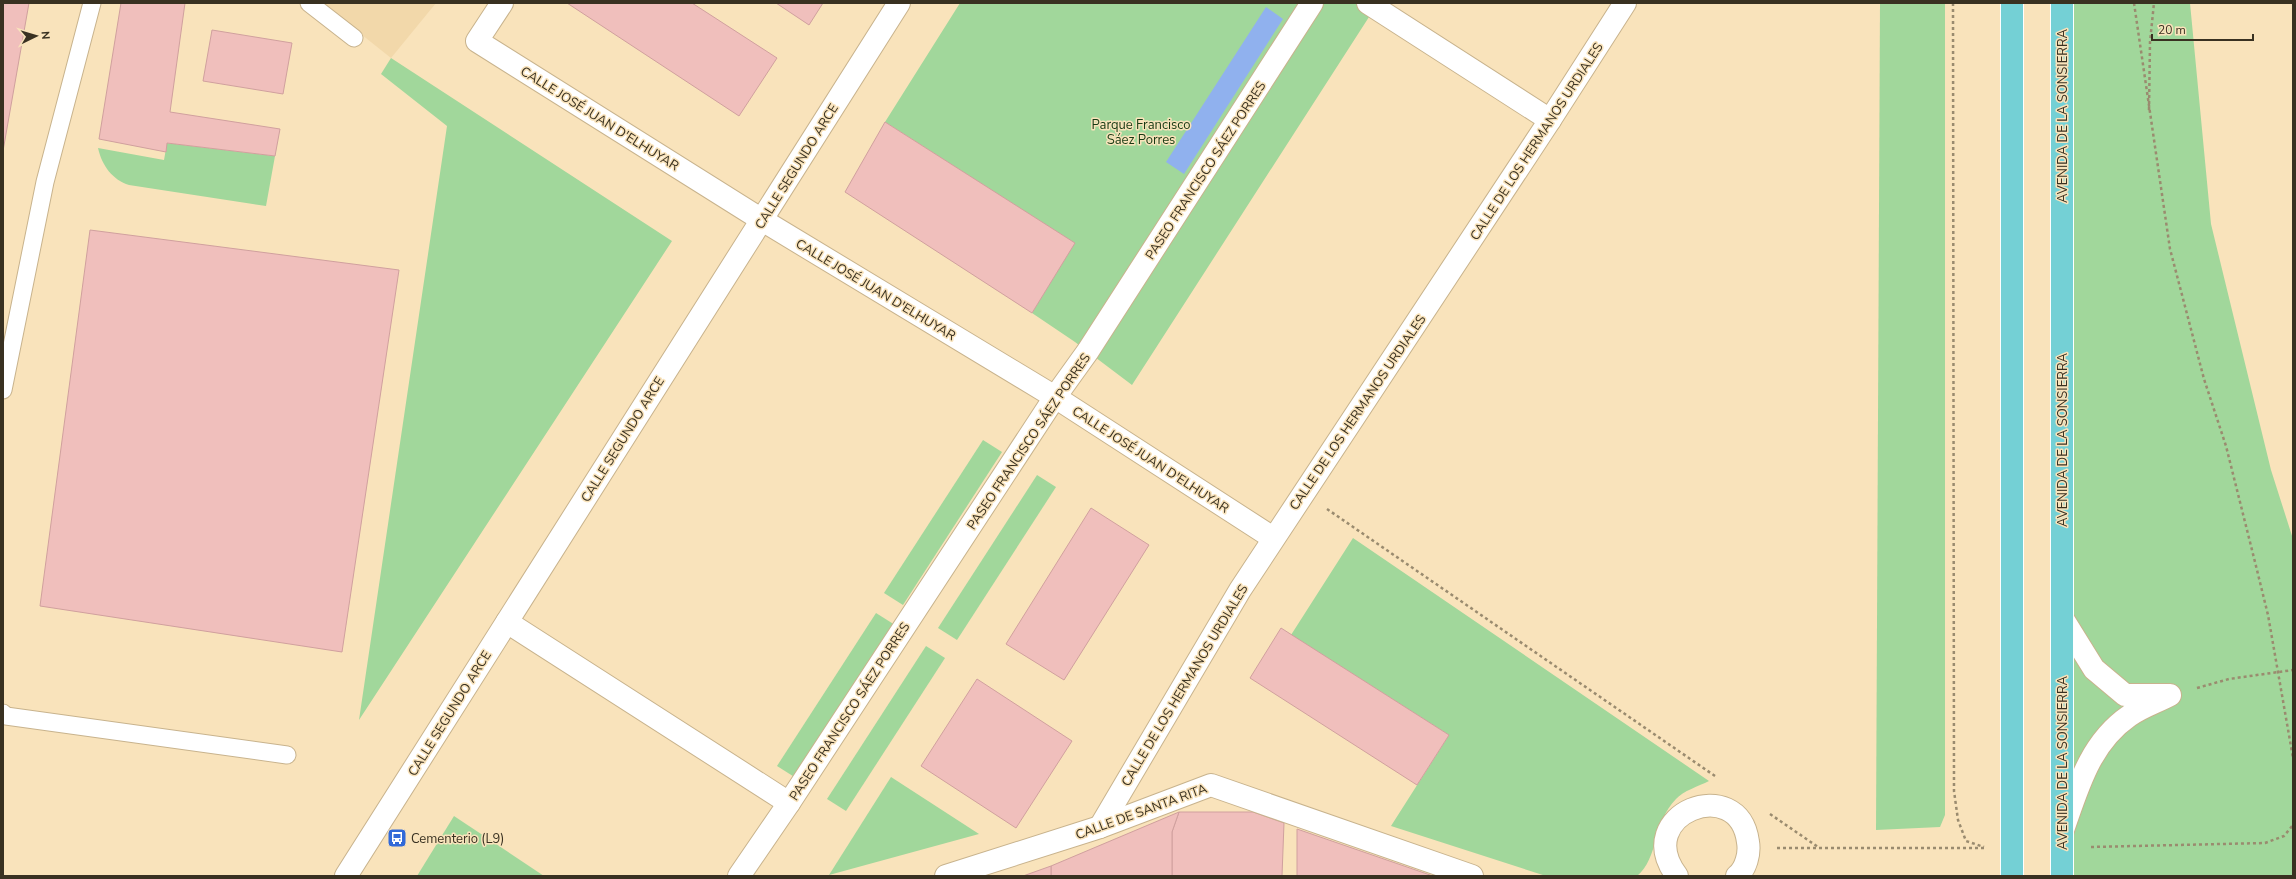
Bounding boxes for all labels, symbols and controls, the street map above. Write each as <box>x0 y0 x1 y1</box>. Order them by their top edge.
north arrow <box>16 16 56 56</box>
scale bar <box>2152 16 2253 42</box>
text: 20 m <box>2158 22 2186 38</box>
street label: AVENIDA DE LA SONSIERRA <box>2054 29 2072 203</box>
text: N <box>38 30 53 40</box>
street label: CALLE DE LOS HERMANOS URDIALES <box>1466 39 1608 244</box>
street label: CALLE JOSÉ JUAN D'ELHUYAR <box>517 62 683 175</box>
street label: PASEO FRANCISCO SÁEZ PORRES <box>1140 77 1270 263</box>
street label: CALLE SEGUNDO ARCE <box>751 100 843 233</box>
park label: Parque Francisco Sáez Porres <box>1092 116 1190 149</box>
street label: CALLE JOSÉ JUAN D'ELHUYAR <box>792 234 960 345</box>
street label: CALLE DE LOS HERMANOS URDIALES <box>1285 311 1430 514</box>
street label: PASEO FRANCISCO SÁEZ PORRES <box>962 349 1095 533</box>
street label: AVENIDA DE LA SONSIERRA <box>2054 353 2072 527</box>
street label: CALLE SEGUNDO ARCE <box>577 373 669 506</box>
street label: CALLE JOSÉ JUAN D'ELHUYAR <box>1068 401 1233 518</box>
street label: CALLE DE LOS HERMANOS URDIALES <box>1117 581 1252 790</box>
street label: PASEO FRANCISCO SÁEZ PORRES <box>784 618 914 804</box>
street label: CALLE SEGUNDO ARCE <box>404 647 496 780</box>
street label: AVENIDA DE LA SONSIERRA <box>2054 676 2072 850</box>
street label: CALLE DE SANTA RITA <box>1073 780 1210 844</box>
bus stop icon: Cementerio (L9) <box>386 827 408 849</box>
place label: Cementerio (L9) <box>411 830 504 848</box>

